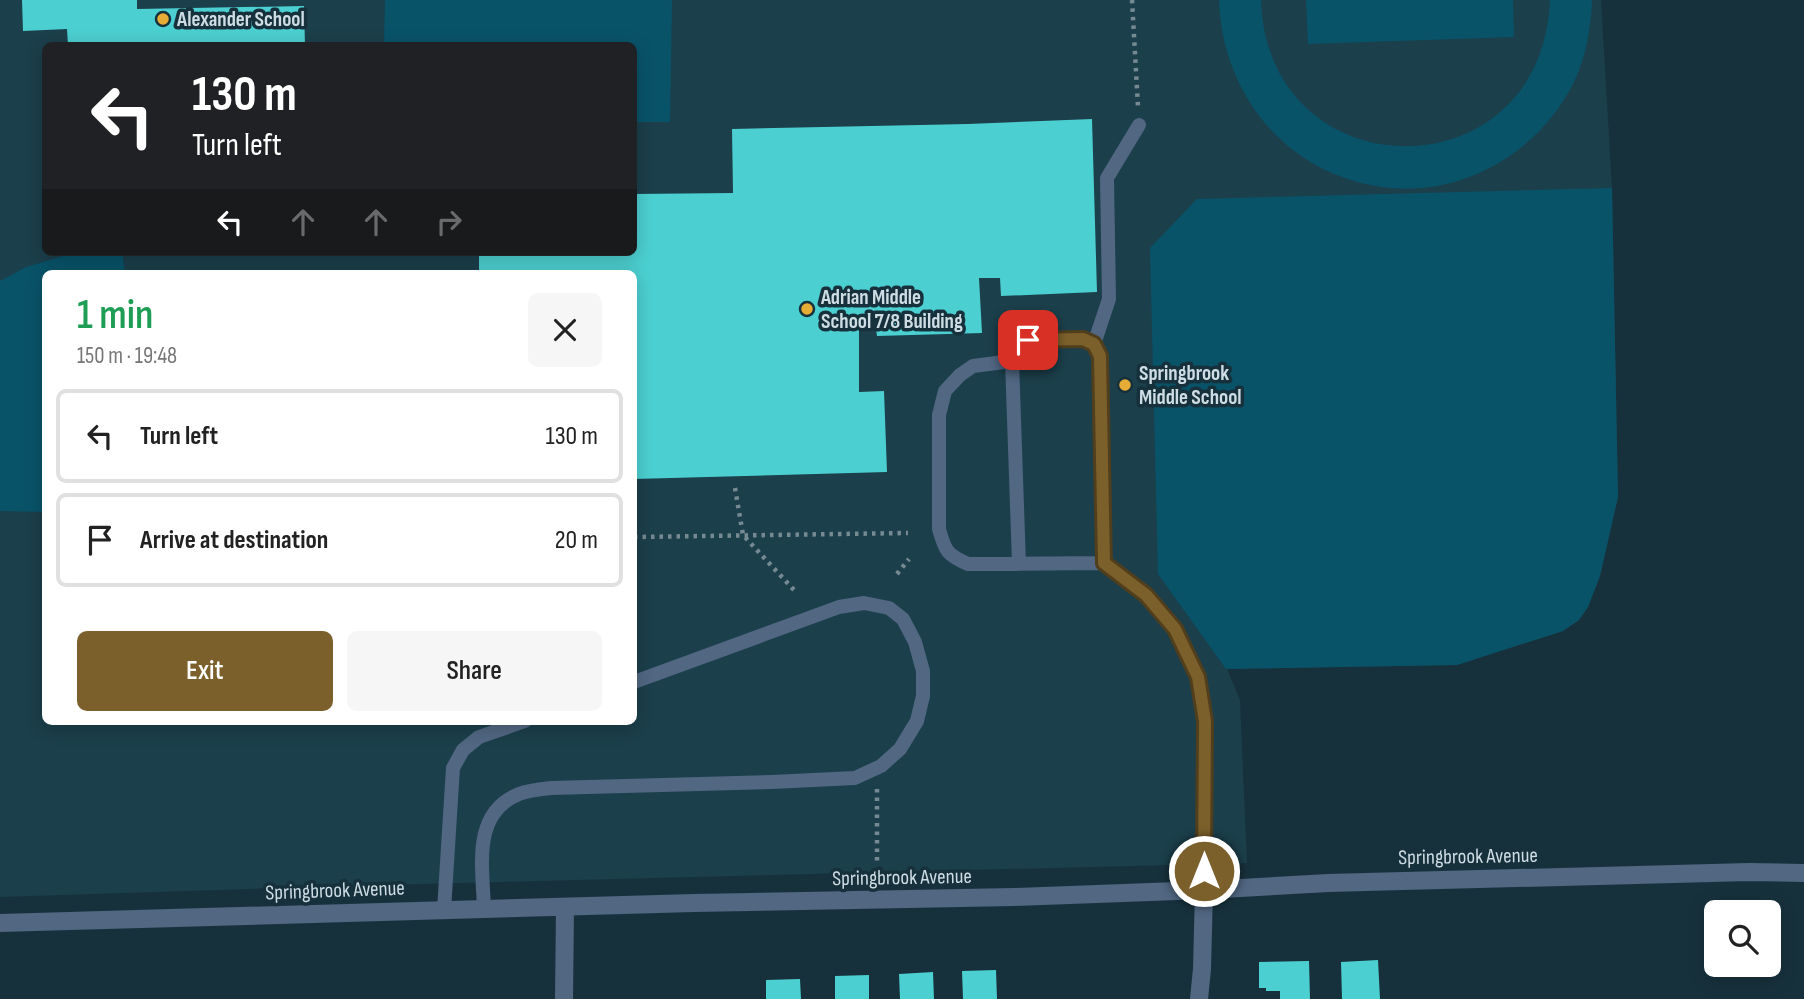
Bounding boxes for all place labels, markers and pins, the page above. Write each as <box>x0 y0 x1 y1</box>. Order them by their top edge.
place label: Alexander School <box>176 7 305 32</box>
marker: Alexander School <box>155 11 171 27</box>
place label: Adrian Middle School 7/8 Building <box>820 285 963 334</box>
marker: Adrian Middle School 7/8 Building <box>799 301 815 317</box>
pin <box>998 310 1058 370</box>
place label: Springbrook Middle School <box>1139 361 1242 410</box>
marker: Springbrook Middle School <box>1117 377 1133 393</box>

